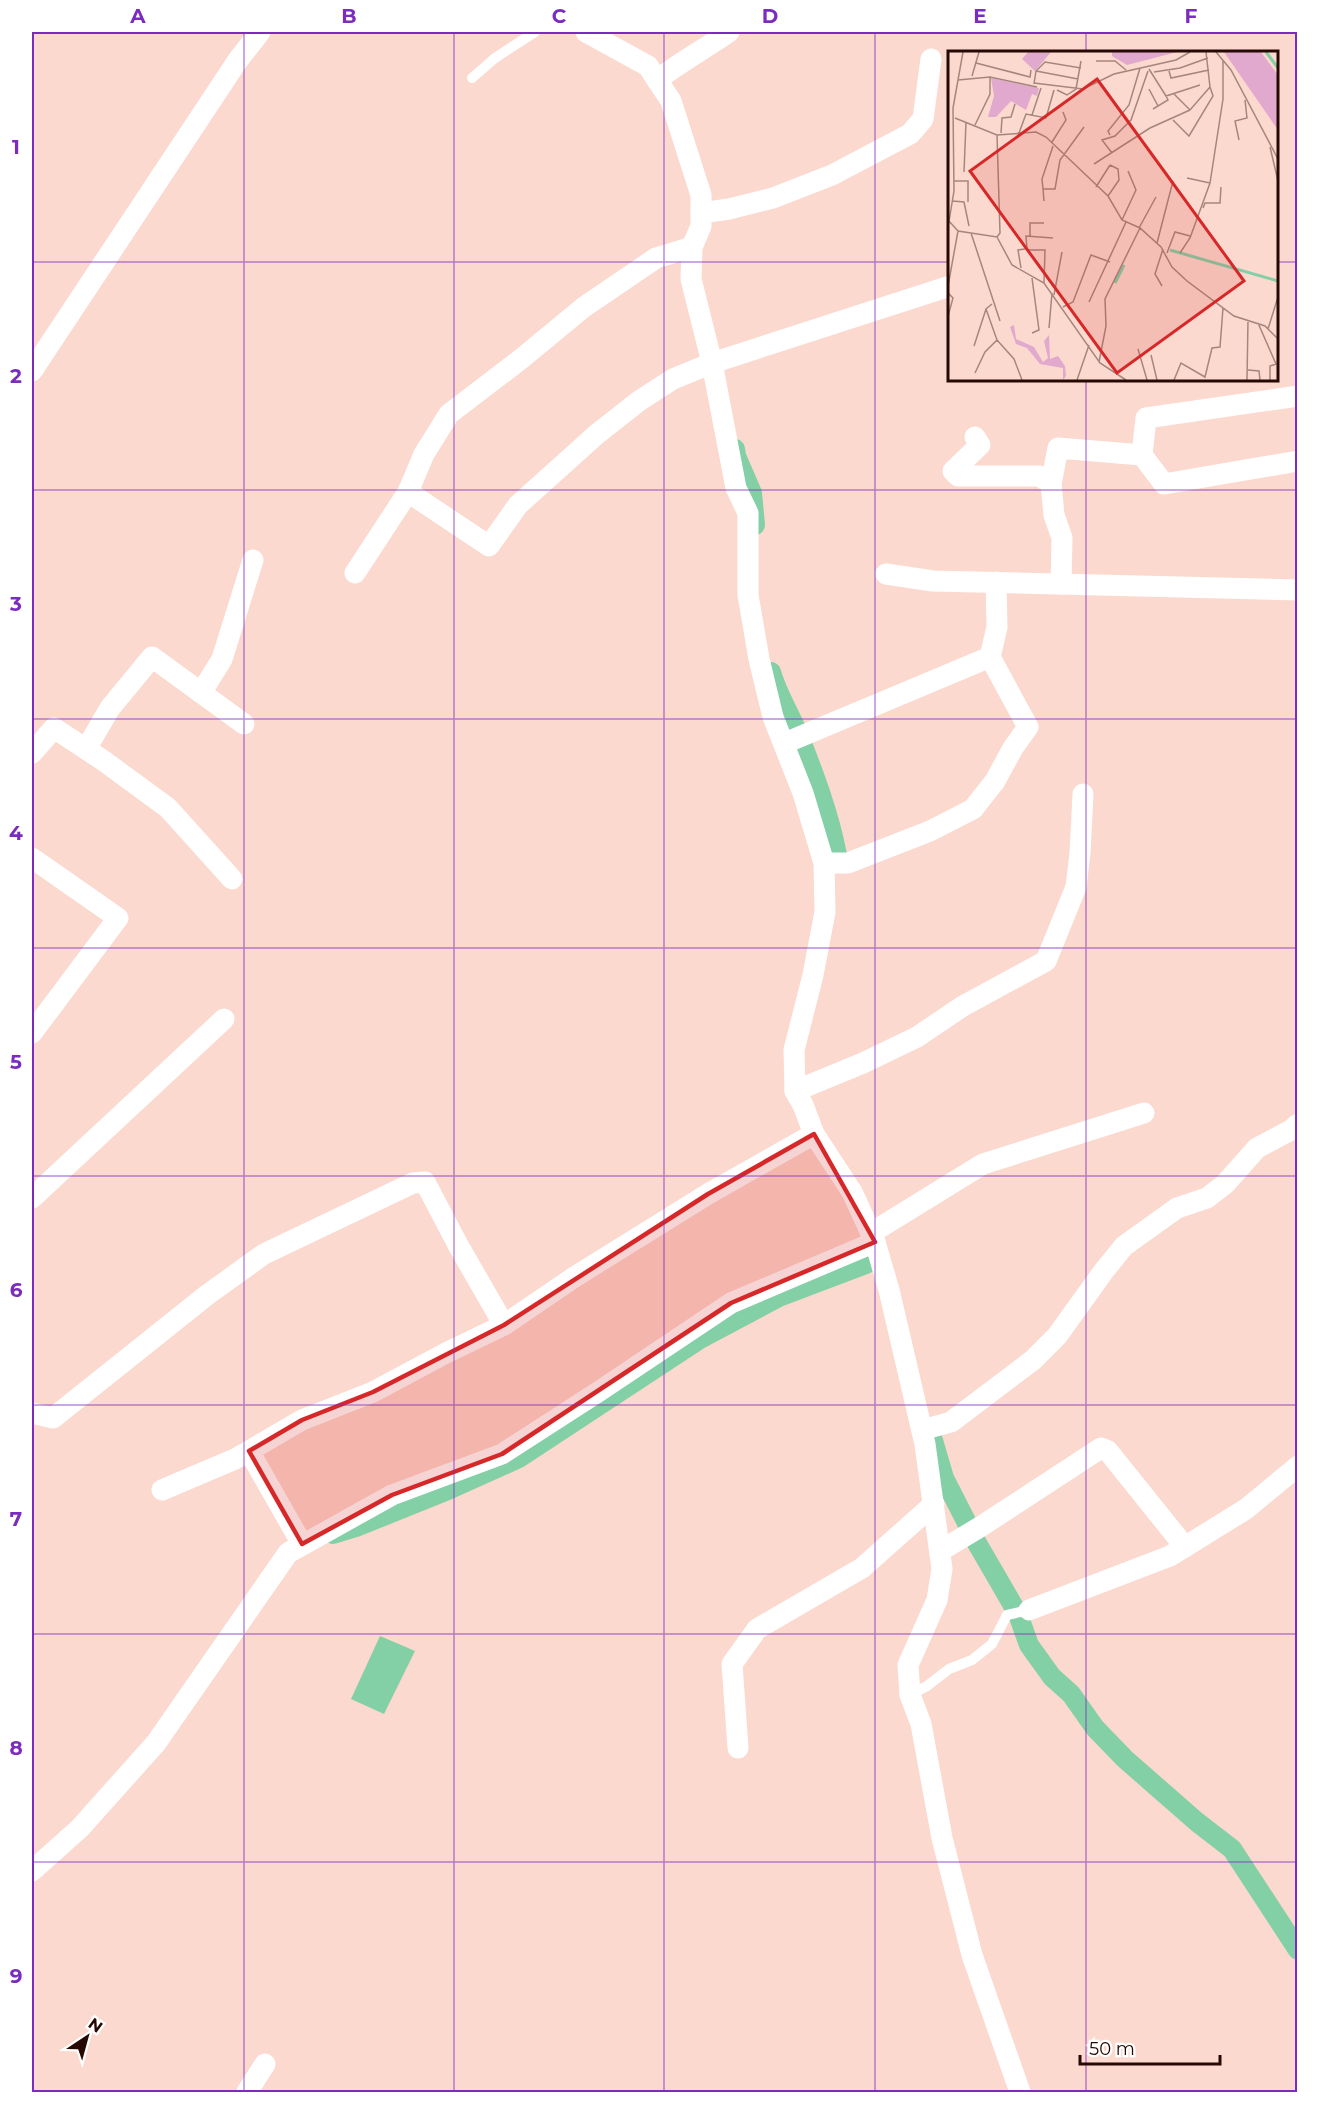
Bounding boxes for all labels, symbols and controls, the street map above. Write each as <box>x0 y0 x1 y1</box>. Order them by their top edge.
text: A <box>129 4 146 28</box>
text: B <box>341 4 357 28</box>
text: C <box>552 4 567 28</box>
text: D <box>762 4 778 28</box>
text: E <box>973 4 987 28</box>
text: F <box>1185 4 1198 28</box>
inset map <box>948 51 1278 381</box>
text: 1 <box>12 135 20 159</box>
text: 2 <box>10 364 22 388</box>
text: 3 <box>9 592 22 616</box>
text: 4 <box>9 821 23 845</box>
text: 5 <box>10 1050 22 1074</box>
text: 6 <box>10 1278 23 1302</box>
text: 7 <box>10 1507 22 1531</box>
text: 8 <box>9 1736 23 1760</box>
text: 9 <box>10 1964 22 1988</box>
north arrow <box>57 2007 117 2067</box>
text: N <box>85 2014 106 2037</box>
scale bar <box>1080 2028 1220 2066</box>
text: 50 m <box>1089 2038 1135 2060</box>

